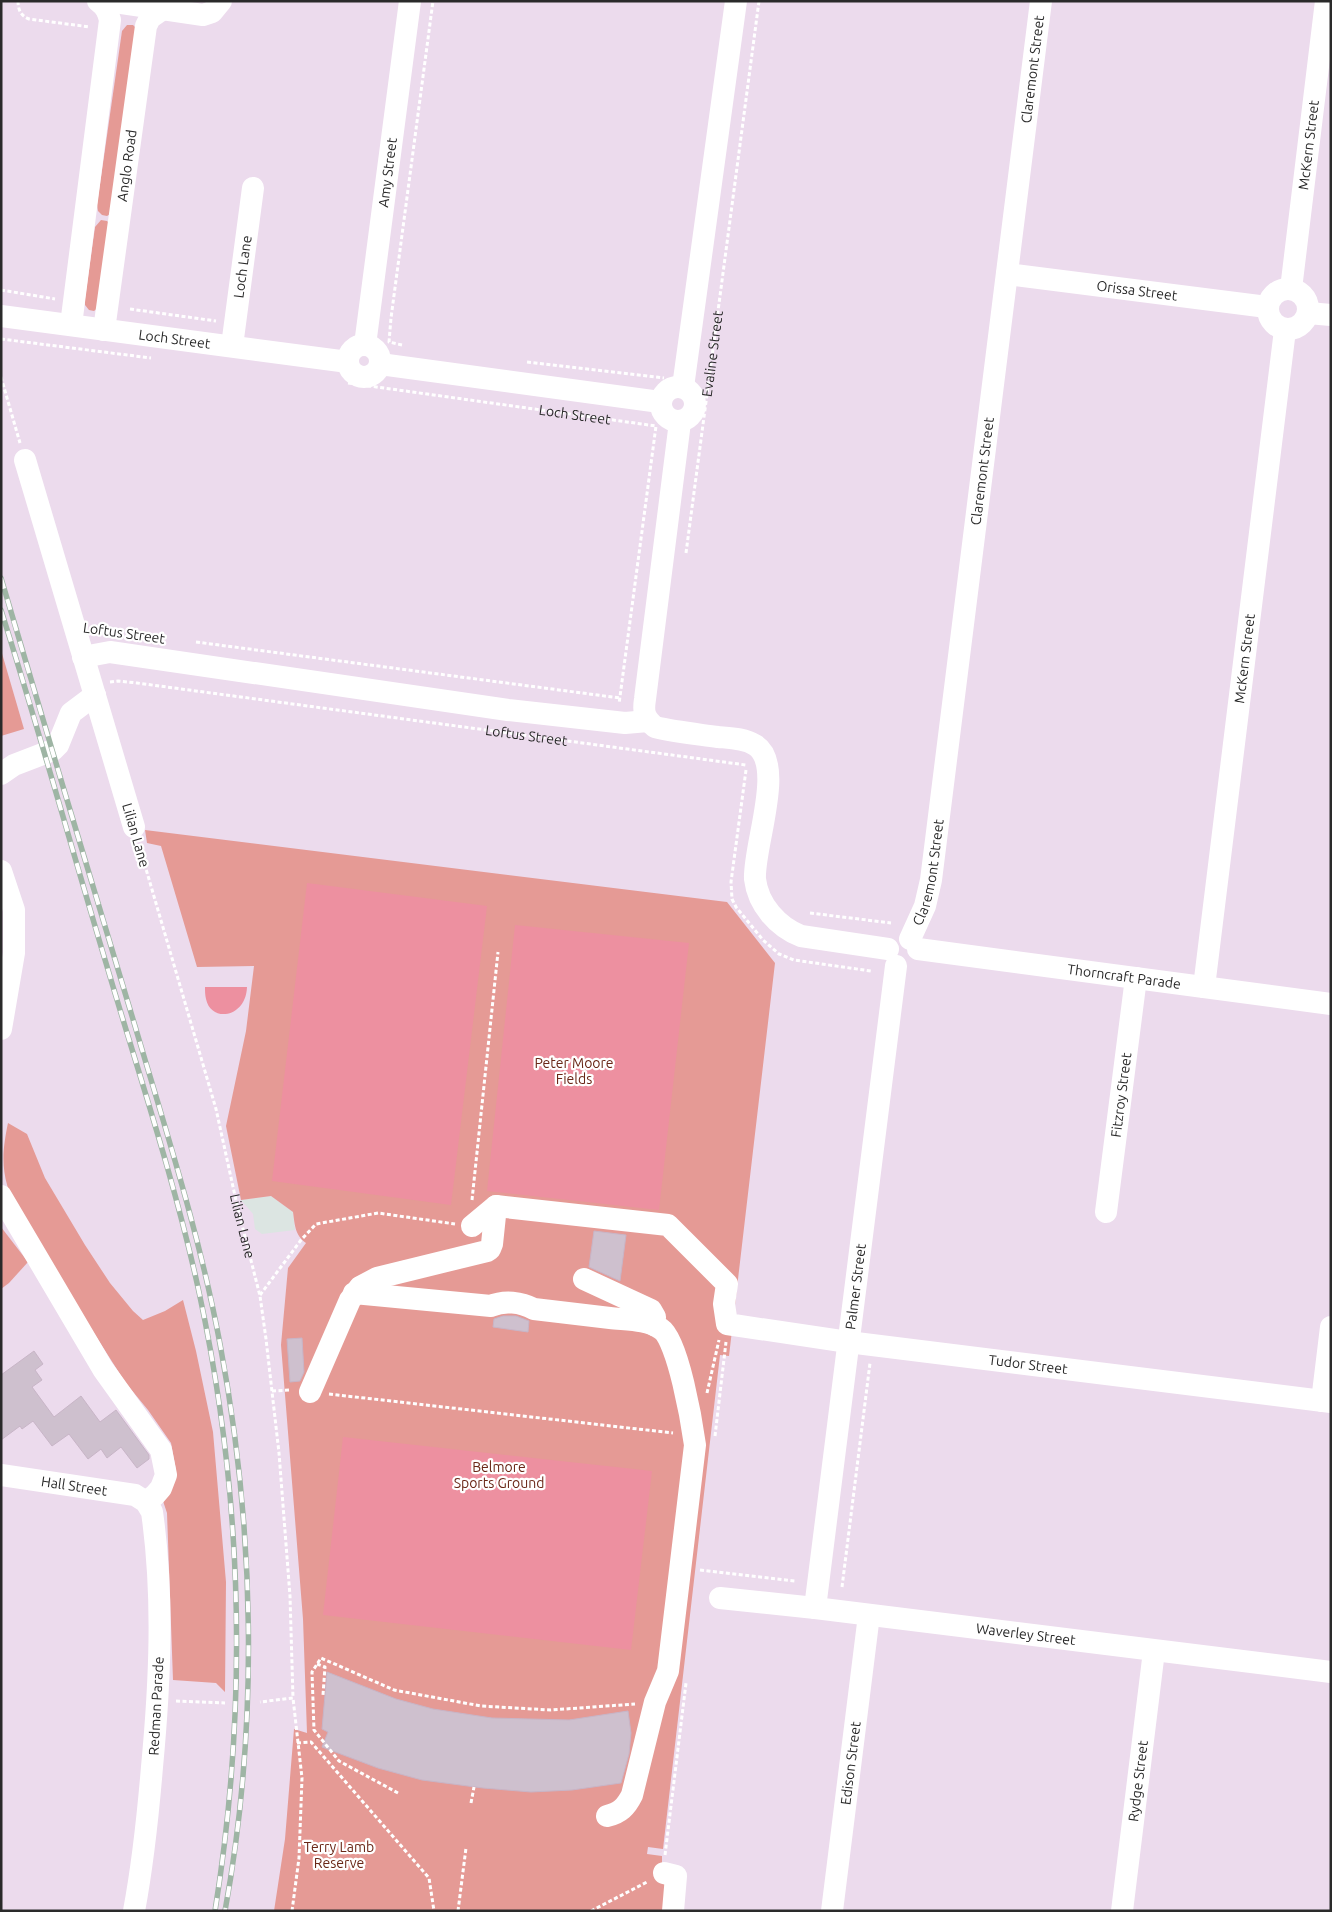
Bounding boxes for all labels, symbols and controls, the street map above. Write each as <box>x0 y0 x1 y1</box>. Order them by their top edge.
street label: Claremont Street <box>1018 14 1047 124</box>
street label: McKern Street <box>1295 99 1322 191</box>
street label: Anglo Road <box>114 129 140 203</box>
street label: Amy Street <box>375 136 400 208</box>
street label: Loch Lane <box>230 234 255 299</box>
street label: Orissa Street <box>1096 277 1179 304</box>
street label: Evaline Street <box>699 309 726 398</box>
street label: Loch Street <box>138 326 212 352</box>
street label: Loch Street <box>538 402 612 428</box>
street label: Claremont Street <box>967 416 997 526</box>
street label: McKern Street <box>1231 612 1258 704</box>
street label: Loftus Street <box>82 619 166 647</box>
street label: Loftus Street <box>484 722 569 749</box>
street label: Lilian Lane <box>119 801 153 869</box>
street label: Claremont Street <box>909 818 947 928</box>
street label: Thorncraft Parade <box>1066 961 1182 992</box>
street label: Fitzroy Street <box>1108 1051 1134 1138</box>
park label: Peter Moore Fields <box>534 1055 614 1087</box>
street label: Lilian Lane <box>227 1192 258 1260</box>
street label: Palmer Street <box>842 1242 869 1331</box>
street label: Tudor Street <box>988 1352 1069 1377</box>
park label: Belmore Sports Ground <box>454 1459 544 1491</box>
street label: Hall Street <box>40 1473 109 1499</box>
street label: Waverley Street <box>975 1620 1077 1648</box>
street label: Redman Parade <box>145 1656 167 1756</box>
street label: Edison Street <box>837 1720 864 1806</box>
street label: Rydge Street <box>1125 1739 1151 1823</box>
park label: Terry Lamb Reserve <box>304 1839 374 1871</box>

